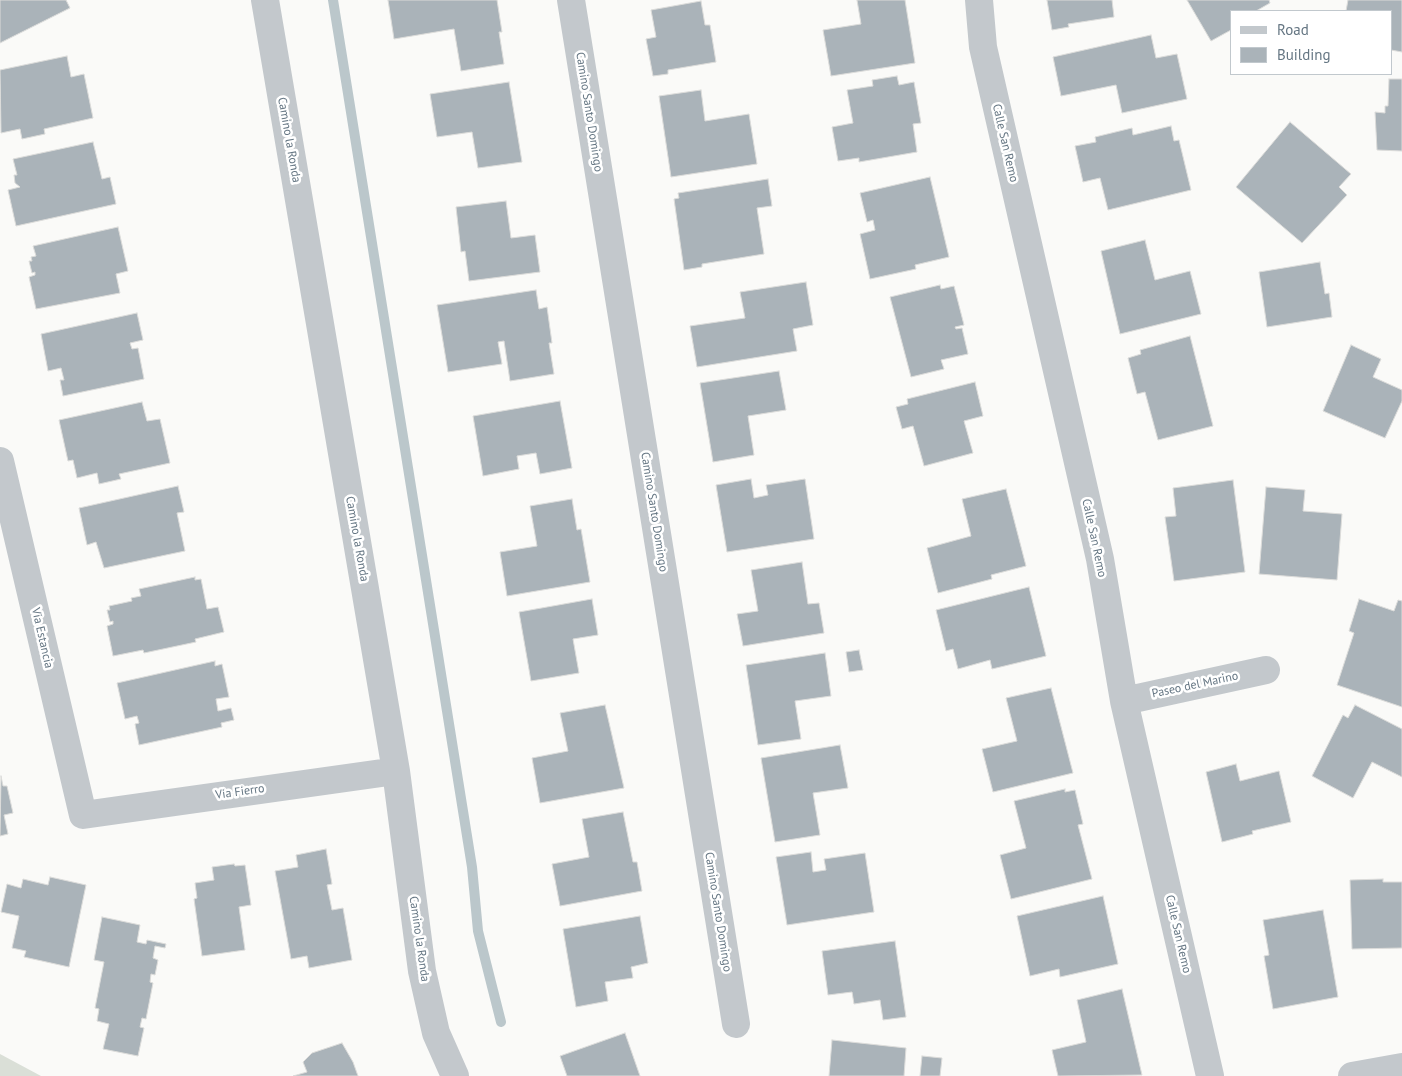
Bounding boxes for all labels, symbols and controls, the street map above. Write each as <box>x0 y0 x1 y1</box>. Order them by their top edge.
legend <box>1230 10 1392 75</box>
text: Road <box>1277 20 1309 39</box>
text: Building <box>1277 45 1331 64</box>
street label: Camino Santo Domingo <box>572 51 606 173</box>
street label: Camino la Ronda <box>274 96 304 184</box>
street label: Calle San Remo <box>989 102 1021 184</box>
street label: Camino Santo Domingo <box>637 451 671 573</box>
street label: Camino la Ronda <box>342 495 372 583</box>
street label: Calle San Remo <box>1079 497 1109 579</box>
street label: Via Estancia <box>28 606 56 670</box>
street label: Paseo del Marino <box>1151 669 1239 701</box>
street label: Via Fierro <box>215 781 265 803</box>
street label: Camino Santo Domingo <box>701 851 735 973</box>
street label: Calle San Remo <box>1162 893 1194 975</box>
street label: Camino la Ronda <box>406 895 432 983</box>

